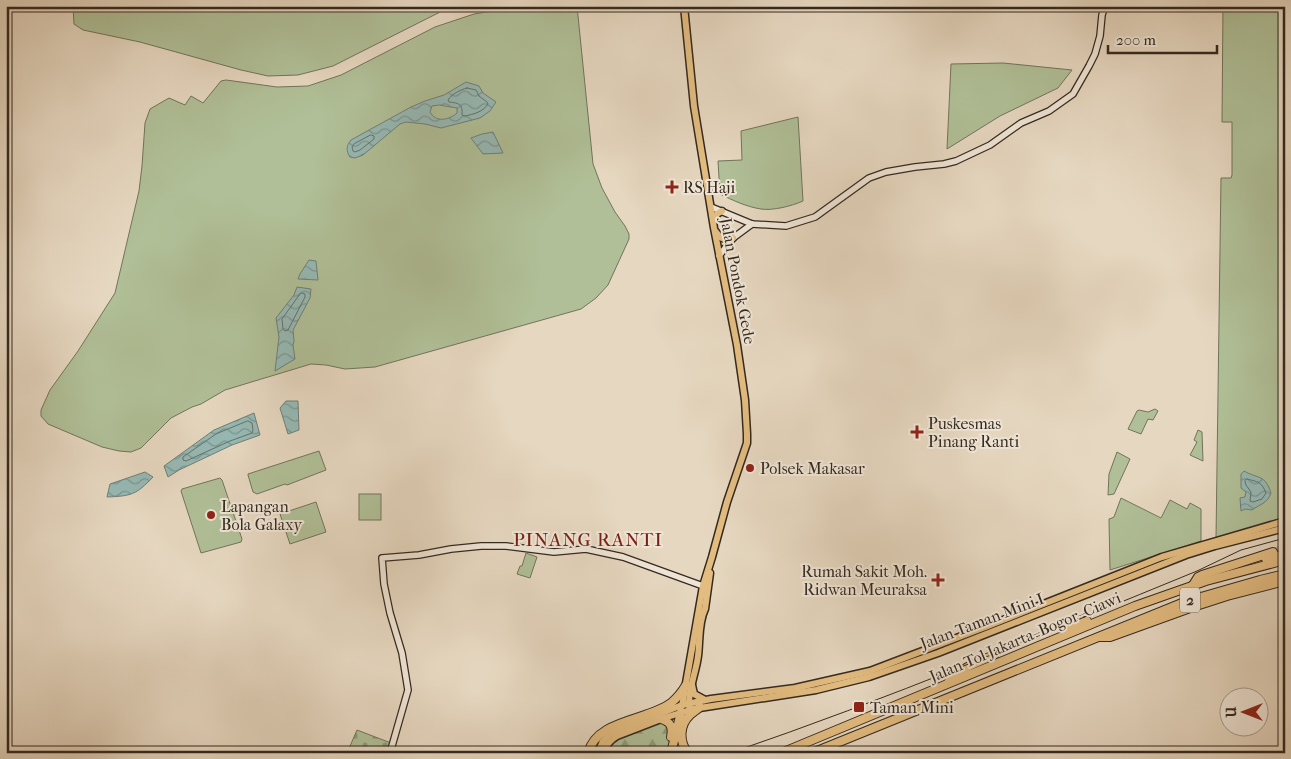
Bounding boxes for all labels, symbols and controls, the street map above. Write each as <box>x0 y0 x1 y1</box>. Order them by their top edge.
scale bar <box>1108 22 1217 54</box>
text: 200 m <box>1116 31 1156 49</box>
place label: RS Haji <box>683 178 735 197</box>
marker: RS Haji <box>665 180 679 194</box>
street label: Jalan Pondok Gede <box>716 214 760 346</box>
place label: Puskesmas Pinang Ranti <box>928 414 1019 451</box>
marker: Puskesmas Pinang Ranti <box>910 425 924 439</box>
place label: Polsek Makasar <box>760 459 865 478</box>
marker: Polsek Makasar <box>744 462 756 474</box>
place label: Lapangan Bola Galaxy <box>221 497 303 534</box>
marker: Lapangan Bola Galaxy <box>205 509 217 521</box>
district label: PINANG RANTI <box>513 529 663 551</box>
place label: Rumah Sakit Moh. Ridwan Meuraksa <box>801 562 928 599</box>
marker: Rumah Sakit Moh. Ridwan Meuraksa <box>931 573 945 587</box>
street label: Jalan Tol Jakarta–Bogor–Ciawi <box>924 588 1124 687</box>
road number: 2 <box>1180 588 1200 612</box>
street label: Jalan Taman Mini I <box>916 589 1047 654</box>
north arrow <box>1218 686 1268 736</box>
place label: Taman Mini <box>870 698 954 717</box>
marker: Taman Mini <box>852 700 866 714</box>
text: U <box>1223 706 1240 718</box>

